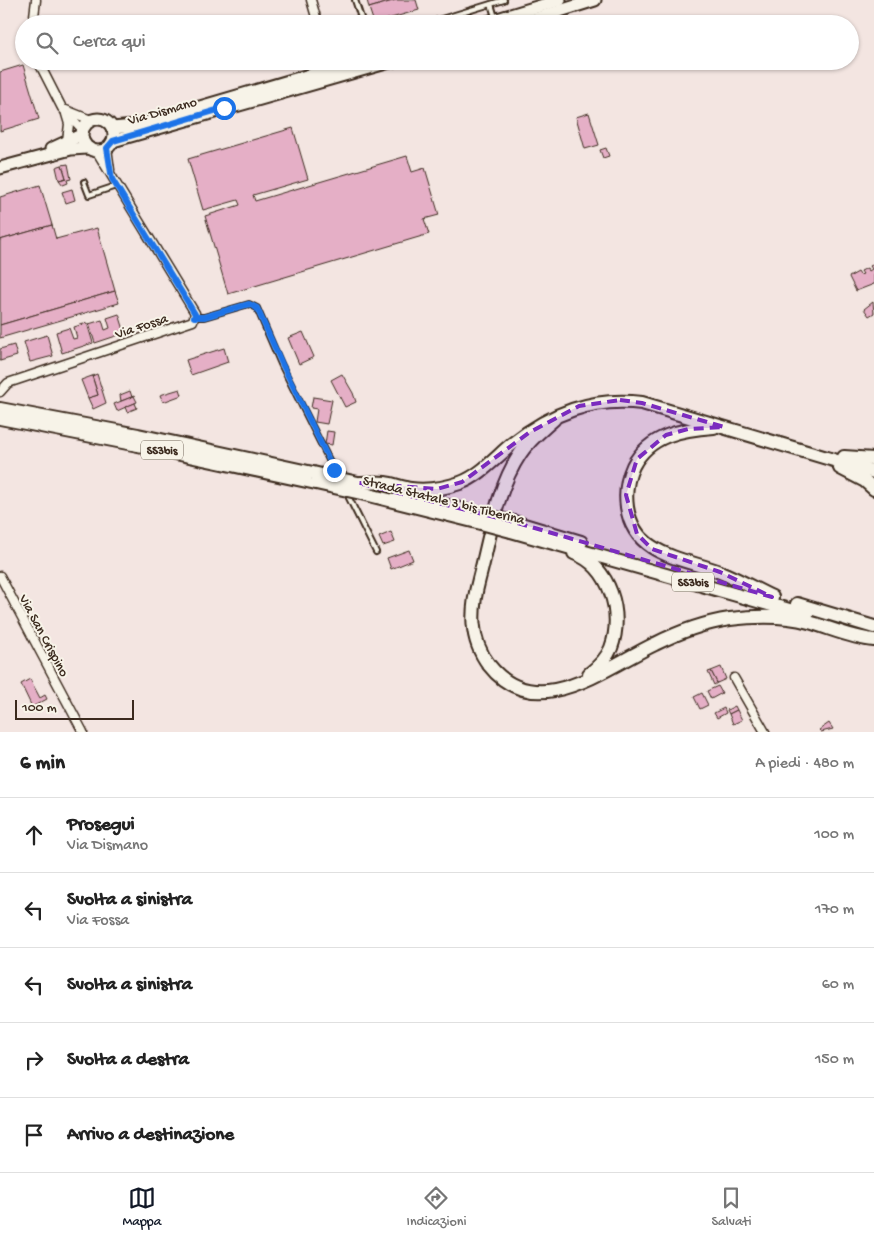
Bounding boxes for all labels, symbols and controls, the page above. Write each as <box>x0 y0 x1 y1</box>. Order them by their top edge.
search box <box>15 15 859 70</box>
icon: search <box>33 29 61 57</box>
text: Cerca qui <box>73 31 146 54</box>
street label: Via Dismano <box>125 94 199 131</box>
route start <box>213 97 236 120</box>
street label: Via Fossa <box>112 311 171 344</box>
road number: SS3bis <box>141 440 183 460</box>
route end <box>323 459 346 482</box>
street label: Strada Statale 3 bis Tiberina <box>361 473 527 530</box>
road number: SS3bis <box>672 572 714 592</box>
street label: Via San Crispino <box>14 591 72 680</box>
scale bar <box>15 697 134 720</box>
text: 100 m <box>22 700 57 717</box>
text: 6 min <box>20 752 65 777</box>
text: A piedi · 480 m <box>755 755 854 774</box>
text: Prosegui <box>67 814 135 837</box>
icon: ahead <box>20 821 48 849</box>
text: 100 m <box>814 826 854 845</box>
text: Via Dismano <box>67 837 148 856</box>
text: Svolta a sinistra <box>67 889 192 912</box>
icon: left <box>20 896 48 924</box>
text: 170 m <box>815 901 854 920</box>
text: Via Fossa <box>67 912 129 931</box>
icon: left <box>20 971 48 999</box>
text: Svolta a sinistra <box>67 974 192 997</box>
text: 60 m <box>822 976 854 995</box>
icon: right <box>20 1046 48 1074</box>
text: Svolta a destra <box>67 1049 189 1072</box>
text: 150 m <box>815 1051 854 1070</box>
icon: arrive <box>20 1121 48 1149</box>
text: Arrivo a destinazione <box>67 1124 234 1147</box>
tab: Mappa <box>122 1184 162 1231</box>
tab: Indicazioni <box>407 1184 466 1231</box>
tab: Salvati <box>711 1184 752 1231</box>

